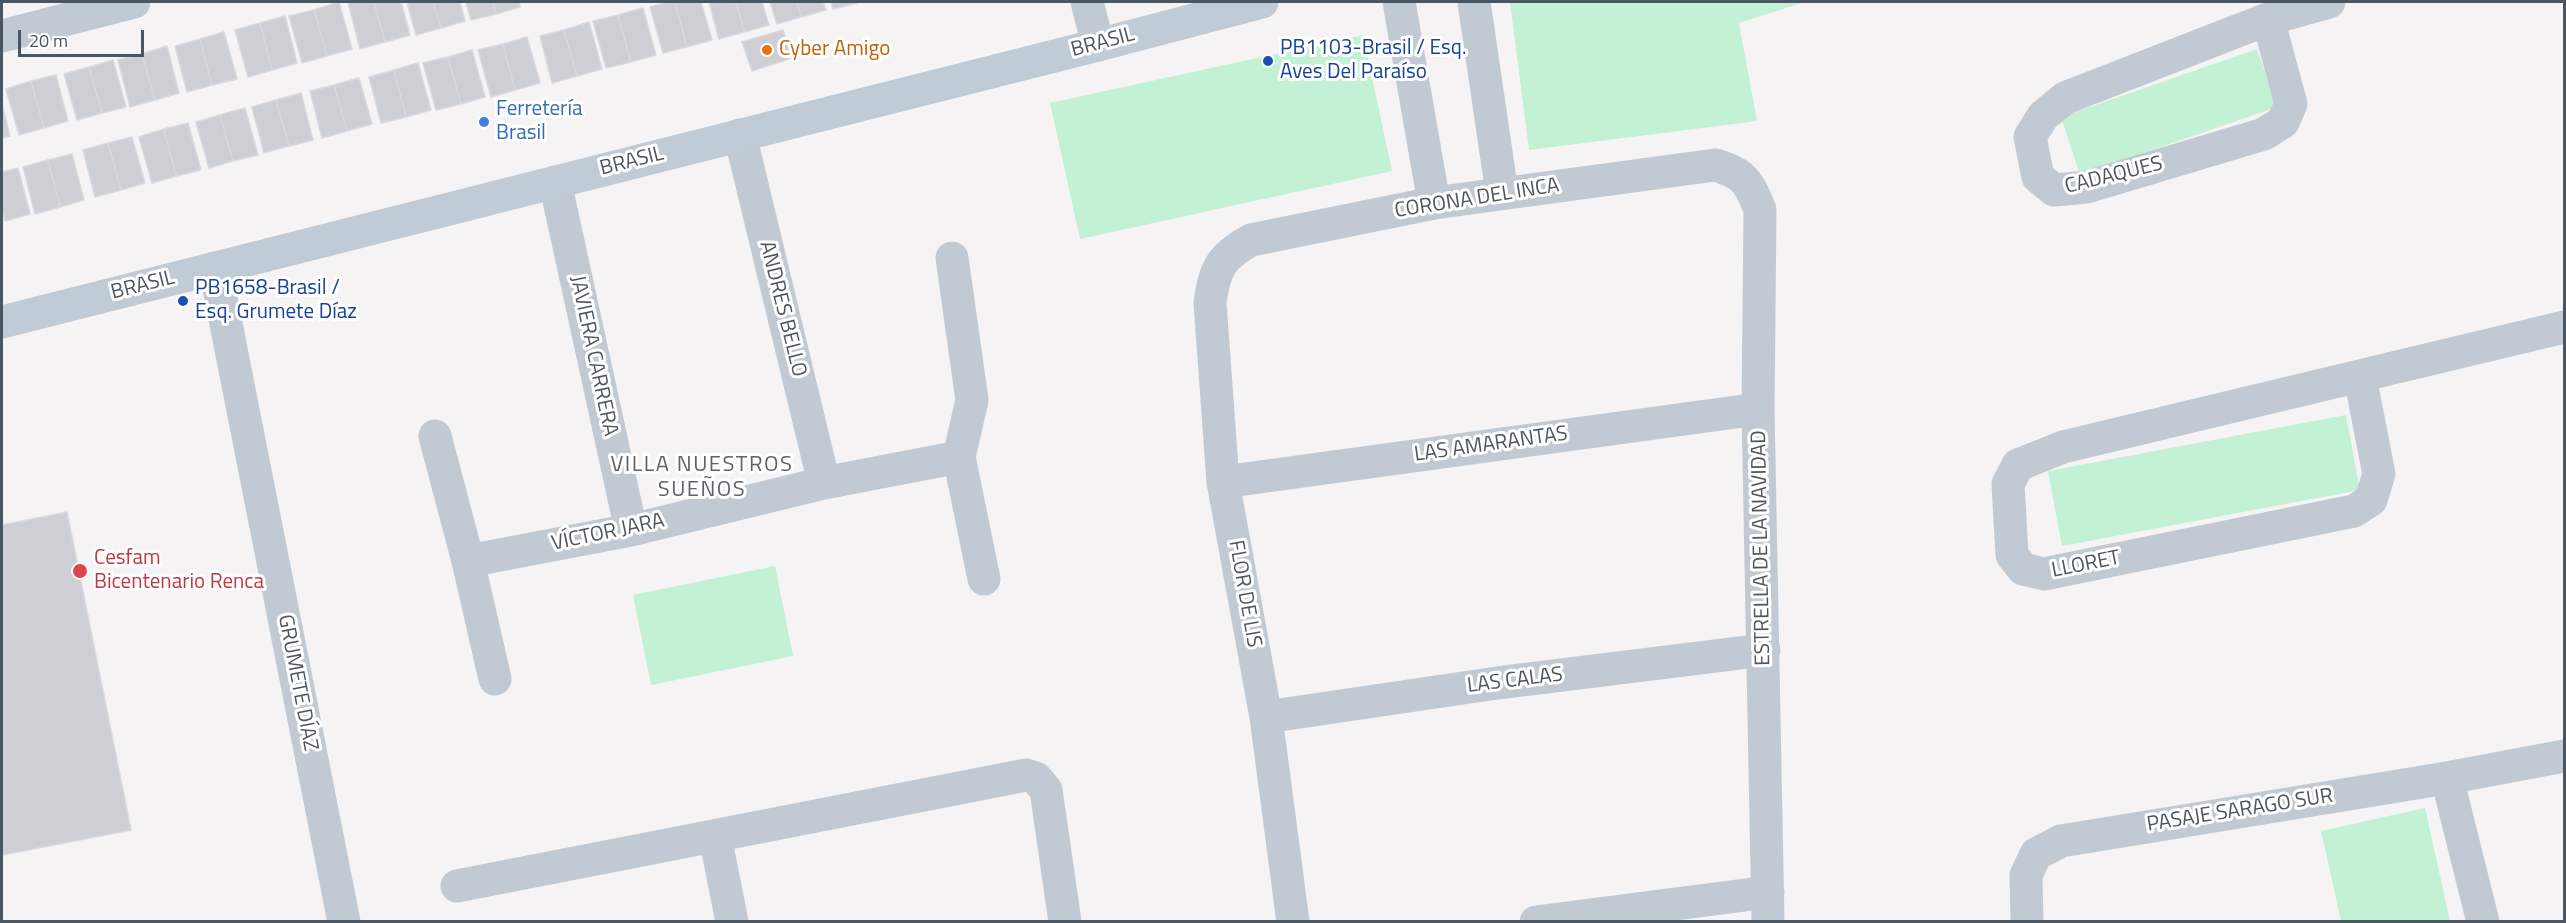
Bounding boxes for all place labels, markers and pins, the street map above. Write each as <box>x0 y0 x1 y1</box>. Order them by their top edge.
place label: PB1103-Brasil / Esq. Aves Del Paraíso <box>1280 36 1466 86</box>
place label: Cyber Amigo <box>779 37 890 63</box>
marker: Cyber Amigo <box>760 43 774 57</box>
marker: PB1103-Brasil / Esq. Aves Del Paraíso <box>1261 54 1275 68</box>
place label: Ferretería Brasil <box>496 97 582 147</box>
marker: Ferretería Brasil <box>477 115 491 129</box>
place label: PB1658-Brasil / Esq. Grumete Díaz <box>195 276 357 326</box>
marker: PB1658-Brasil / Esq. Grumete Díaz <box>176 294 190 308</box>
place label: Cesfam Bicentenario Renca <box>94 546 264 596</box>
marker: Cesfam Bicentenario Renca <box>71 562 89 580</box>

